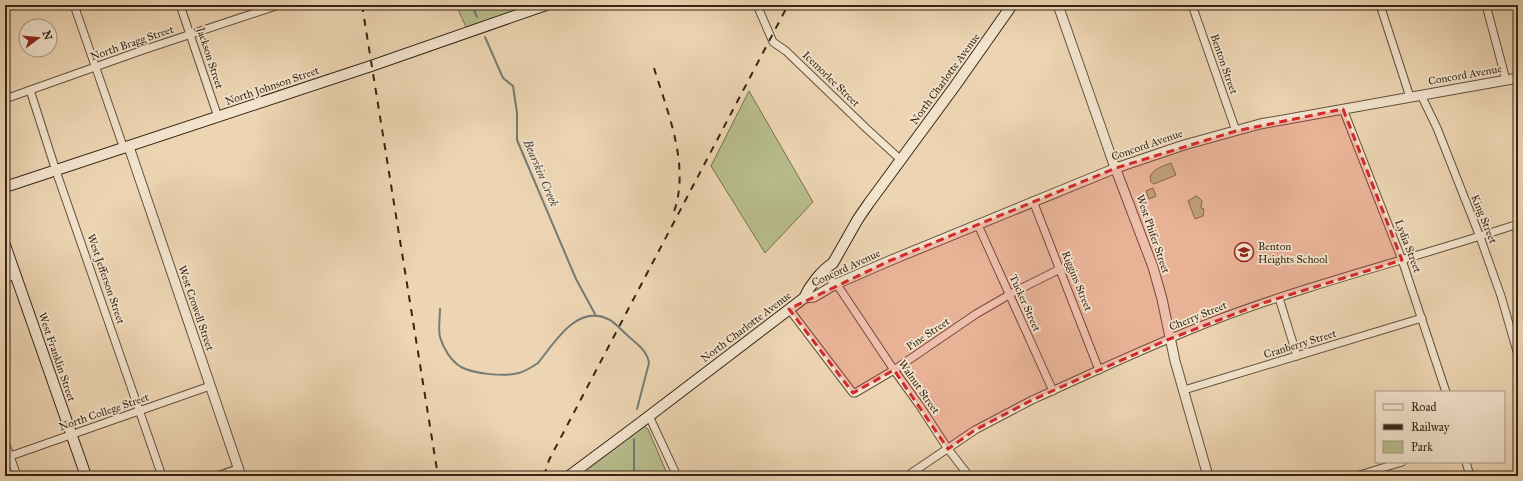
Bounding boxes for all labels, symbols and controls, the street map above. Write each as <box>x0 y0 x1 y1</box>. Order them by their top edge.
north arrow <box>18 18 58 58</box>
street label: North Bragg Street <box>89 23 175 63</box>
street label: Jackson Street <box>193 25 226 91</box>
text: N <box>40 29 55 42</box>
street label: North Charlotte Avenue <box>907 30 983 127</box>
street label: Benton Street <box>1208 32 1240 96</box>
street label: Icemorlee Street <box>800 48 862 110</box>
street label: Concord Avenue <box>1427 62 1503 88</box>
street label: North Johnson Street <box>223 64 321 109</box>
street label: Concord Avenue <box>1110 127 1185 163</box>
water label: Bearskin Creek <box>520 136 562 209</box>
street label: West Phifer Street <box>1133 193 1173 275</box>
street label: King Street <box>1468 193 1500 245</box>
street label: Lydia Street <box>1392 218 1424 275</box>
street label: West Jefferson Street <box>84 232 128 326</box>
place label: Benton Heights School <box>1258 240 1328 266</box>
school or university icon: Benton Heights School <box>1233 241 1255 263</box>
street label: Concord Avenue <box>810 246 883 290</box>
street label: Riggins Street <box>1059 249 1095 313</box>
street label: West Crowell Street <box>175 264 217 352</box>
street label: Tucker Street <box>1007 272 1043 334</box>
street label: North Charlotte Avenue <box>698 288 794 365</box>
street label: Cherry Street <box>1167 298 1229 334</box>
street label: West Franklin Street <box>36 311 78 403</box>
street label: Pine Street <box>904 315 952 353</box>
street label: Cranberry Street <box>1262 327 1338 361</box>
street label: Walnut Street <box>896 358 942 417</box>
street label: North College Street <box>57 390 151 433</box>
legend <box>1375 391 1505 463</box>
text: Road <box>1411 400 1437 414</box>
text: Railway <box>1411 420 1450 434</box>
text: Park <box>1411 440 1433 454</box>

